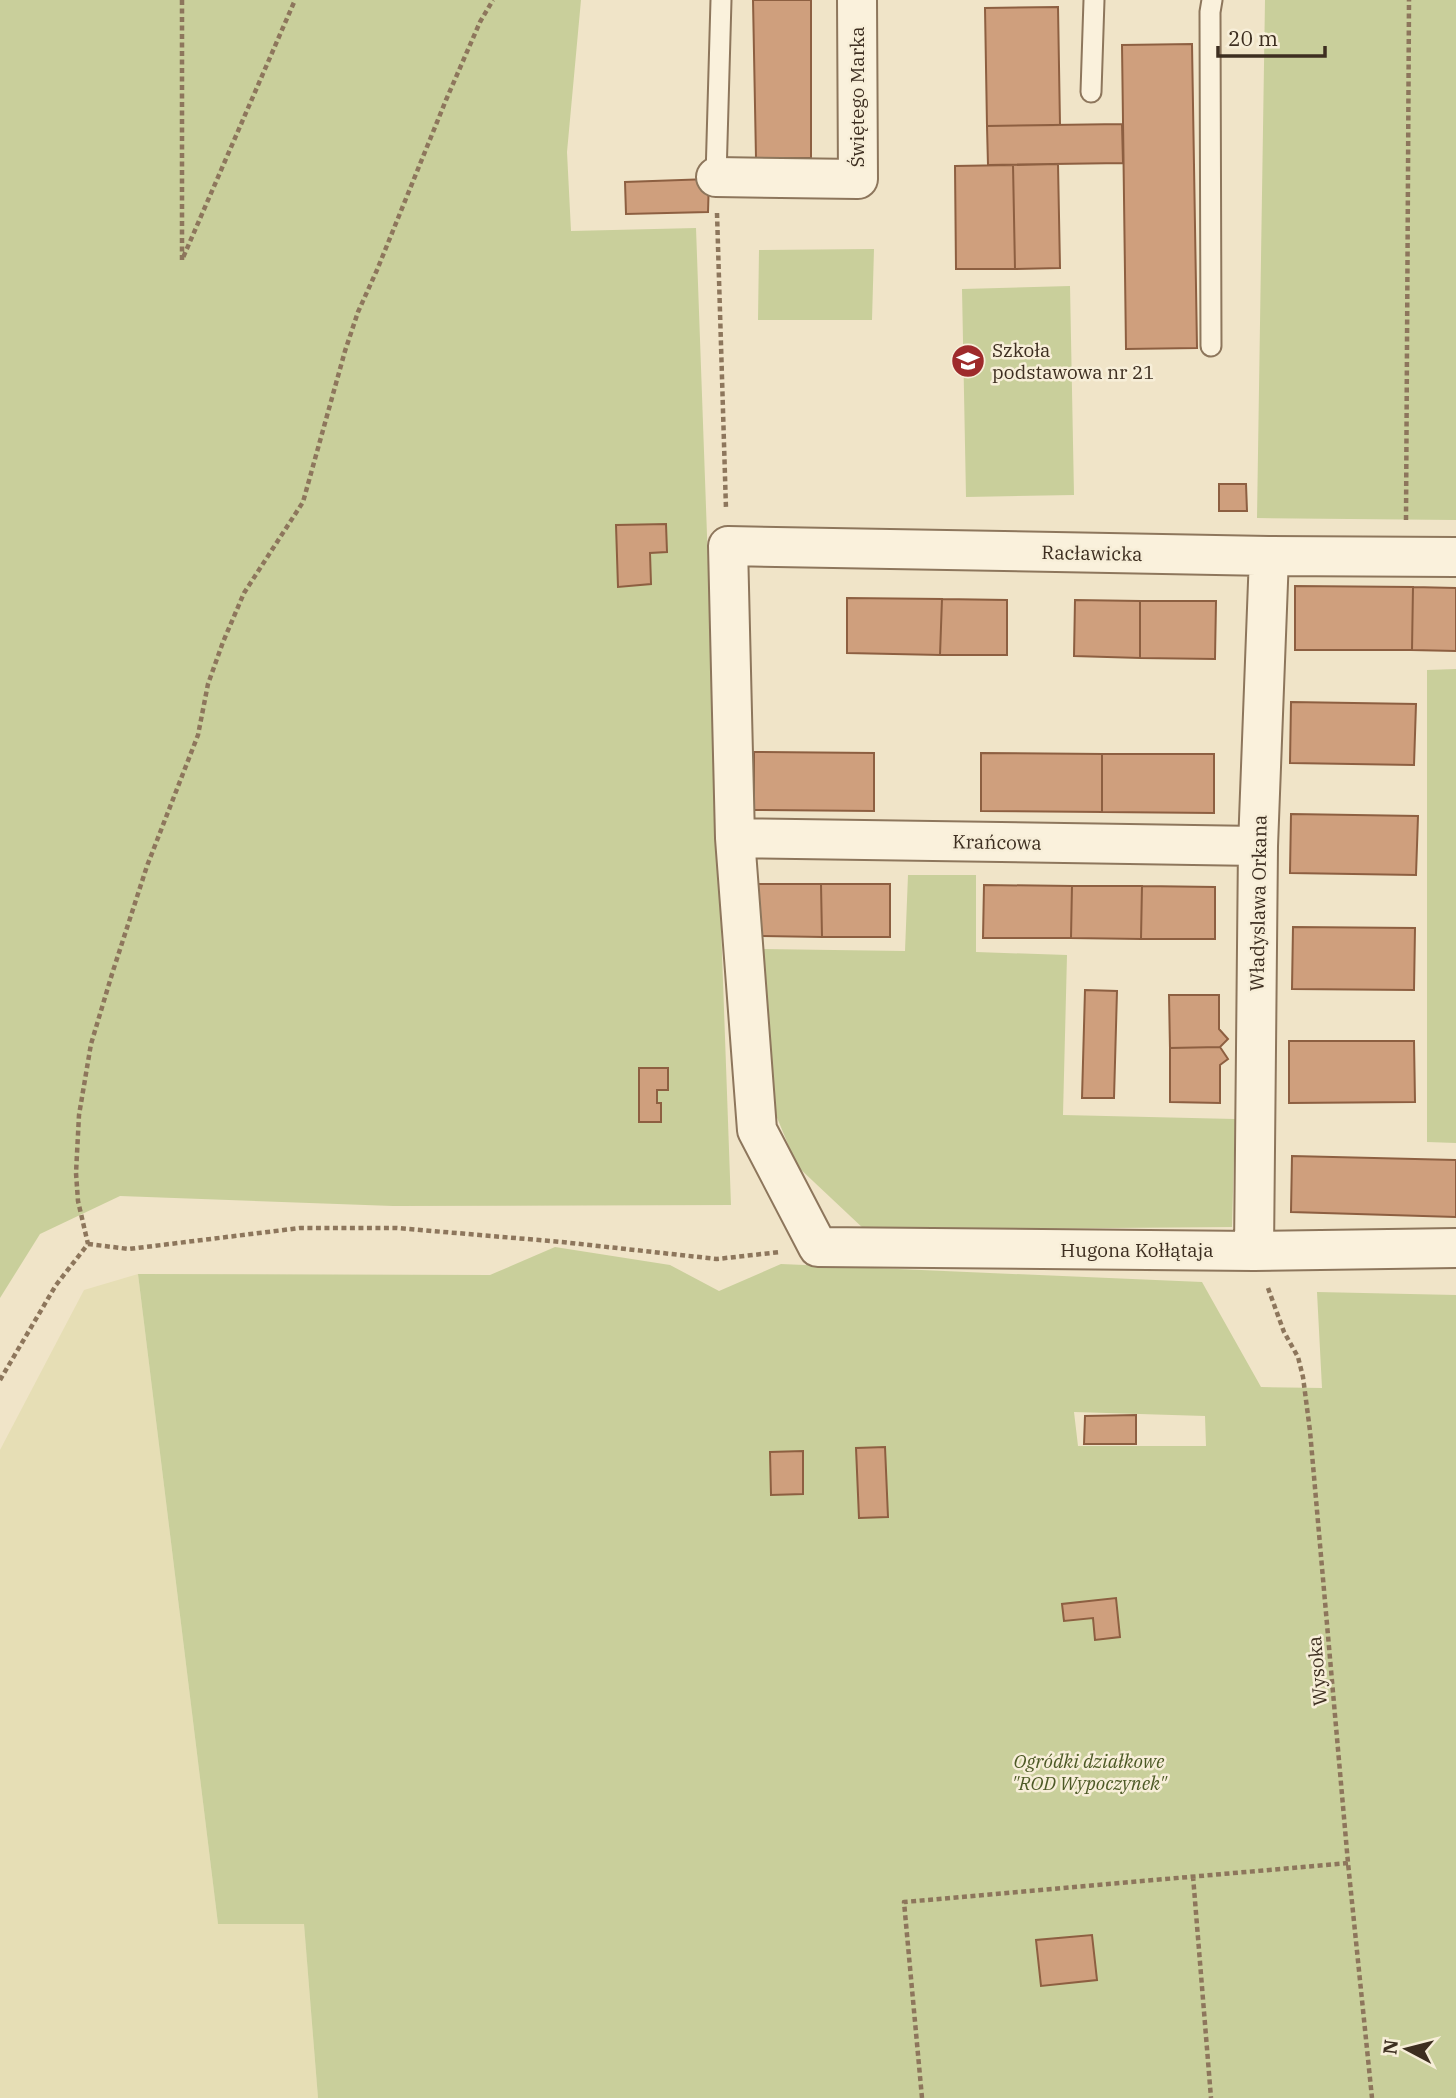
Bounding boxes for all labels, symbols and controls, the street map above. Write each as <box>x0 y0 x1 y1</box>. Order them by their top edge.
scale bar <box>1218 14 1325 58</box>
text: 20 m <box>1228 24 1278 52</box>
street label: Świętego Marka <box>845 26 869 168</box>
place label: Szkoła podstawowa nr 21 <box>992 338 1155 384</box>
school or university icon: Szkoła podstawowa nr 21 <box>949 342 987 380</box>
street label: Racławicka <box>1041 540 1143 566</box>
street label: Władyslawa Orkana <box>1244 814 1272 992</box>
street label: Krańcowa <box>952 829 1042 855</box>
street label: Hugona Kołłątaja <box>1060 1238 1214 1262</box>
street label: Wysoka <box>1302 1635 1332 1707</box>
park label: Ogródki działkowe "ROD Wypoczynek" <box>1011 1749 1168 1795</box>
north arrow <box>1372 2014 1442 2084</box>
text: N <box>1377 2038 1403 2056</box>

